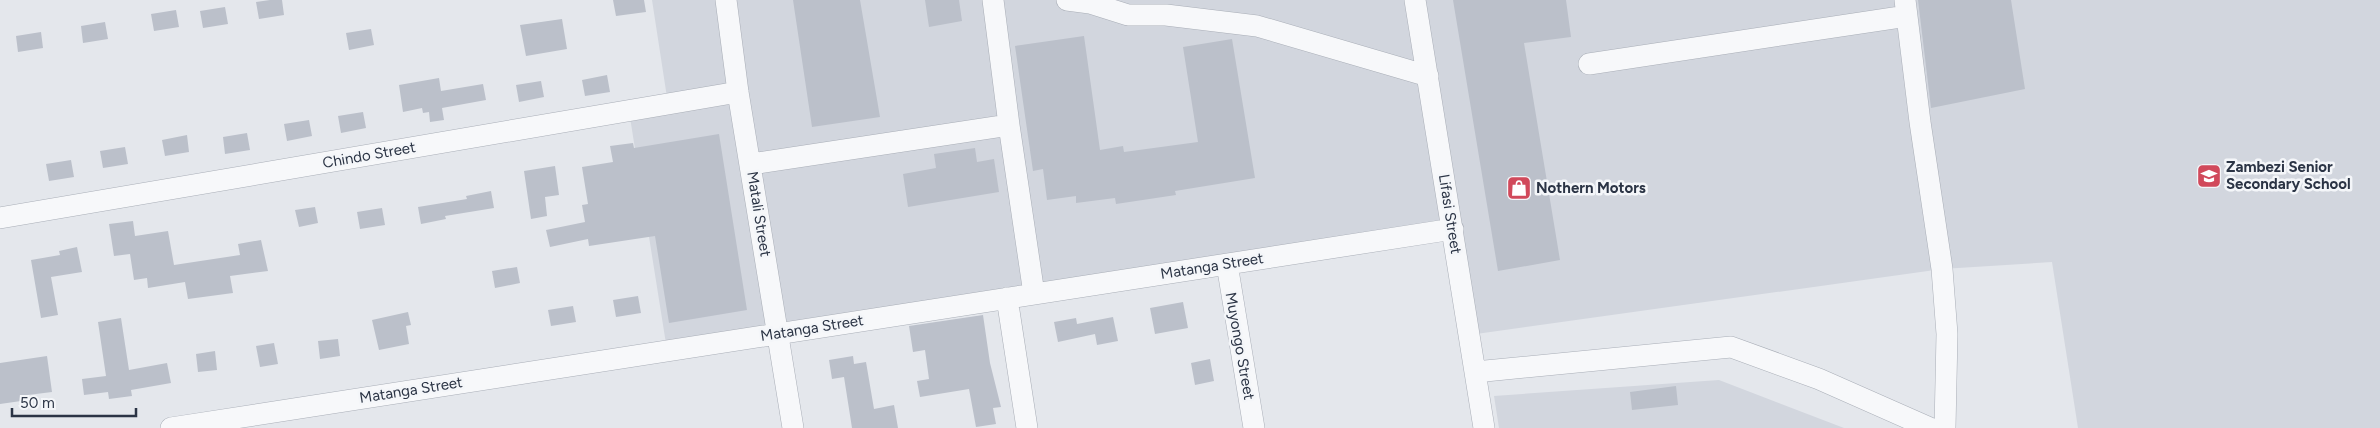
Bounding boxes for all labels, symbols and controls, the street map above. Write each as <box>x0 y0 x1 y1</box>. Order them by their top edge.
street label: Chindo Street <box>321 138 417 172</box>
place label: Zambezi Senior Secondary School <box>2226 158 2351 193</box>
school or university icon: Zambezi Senior Secondary School <box>2196 163 2222 189</box>
street label: Matali Street <box>743 170 775 258</box>
street label: Lifasi Street <box>1435 173 1465 256</box>
shop icon: Nothern Motors <box>1506 175 1532 201</box>
place label: Nothern Motors <box>1536 179 1646 197</box>
street label: Matanga Street <box>1159 249 1265 283</box>
street label: Muyongo Street <box>1222 291 1258 402</box>
street label: Matanga Street <box>759 311 865 345</box>
street label: Matanga Street <box>358 373 464 407</box>
scale bar <box>12 386 136 418</box>
text: 50 m <box>20 394 55 412</box>

